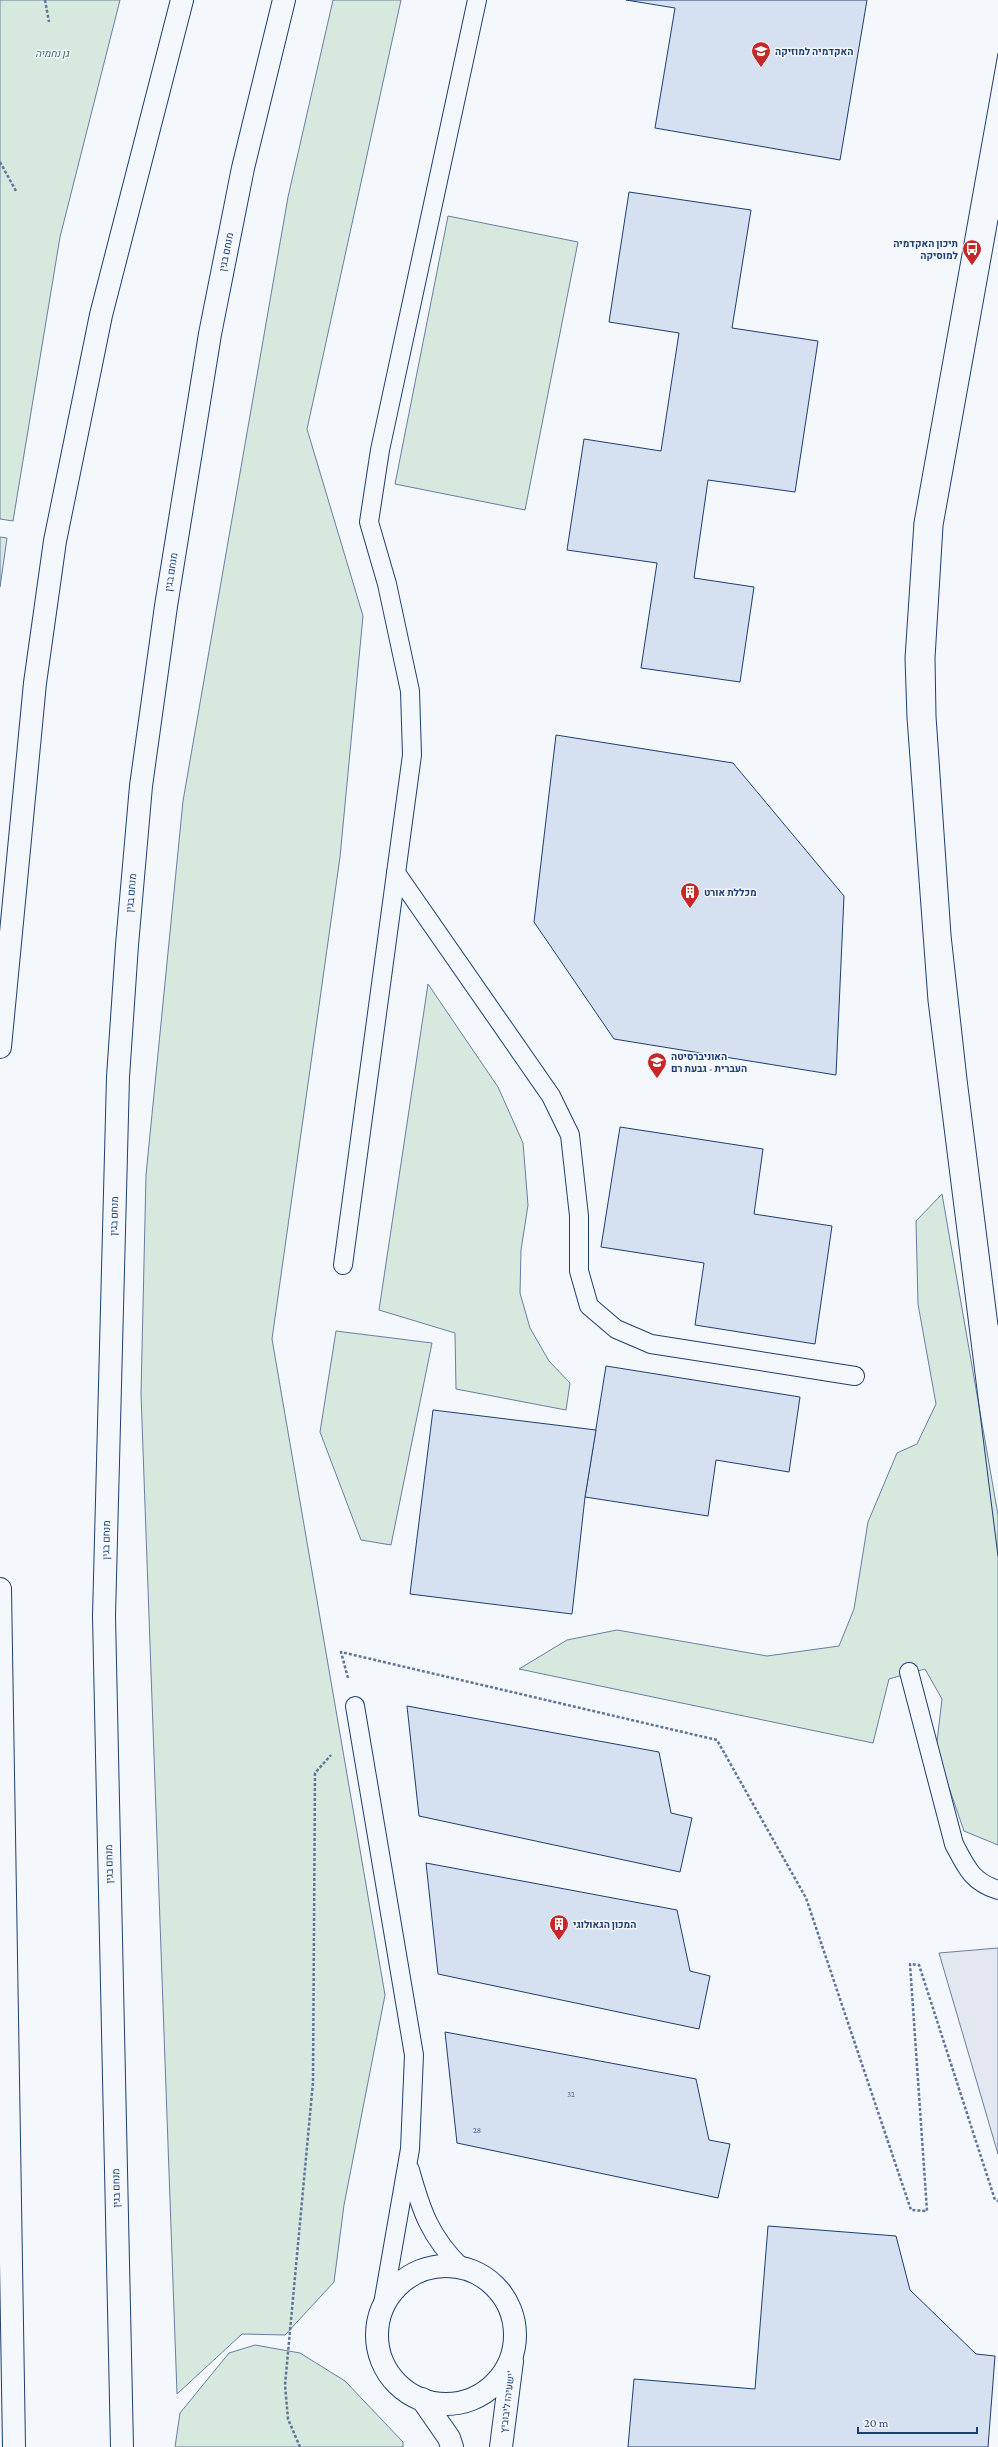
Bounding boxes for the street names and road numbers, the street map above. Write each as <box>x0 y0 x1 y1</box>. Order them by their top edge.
street label: מנחם בגין <box>217 232 235 272</box>
street label: מנחם בגין <box>162 552 180 592</box>
street label: מנחם בגין <box>124 873 138 913</box>
street label: מנחם בגין <box>108 1196 120 1236</box>
street label: מנחם בגין <box>100 1520 112 1560</box>
street label: מנחם בגין <box>103 1844 115 1884</box>
street label: מנחם בגין <box>110 2168 122 2208</box>
street label: ישעיהו ליבוביץ' <box>498 2370 516 2434</box>

